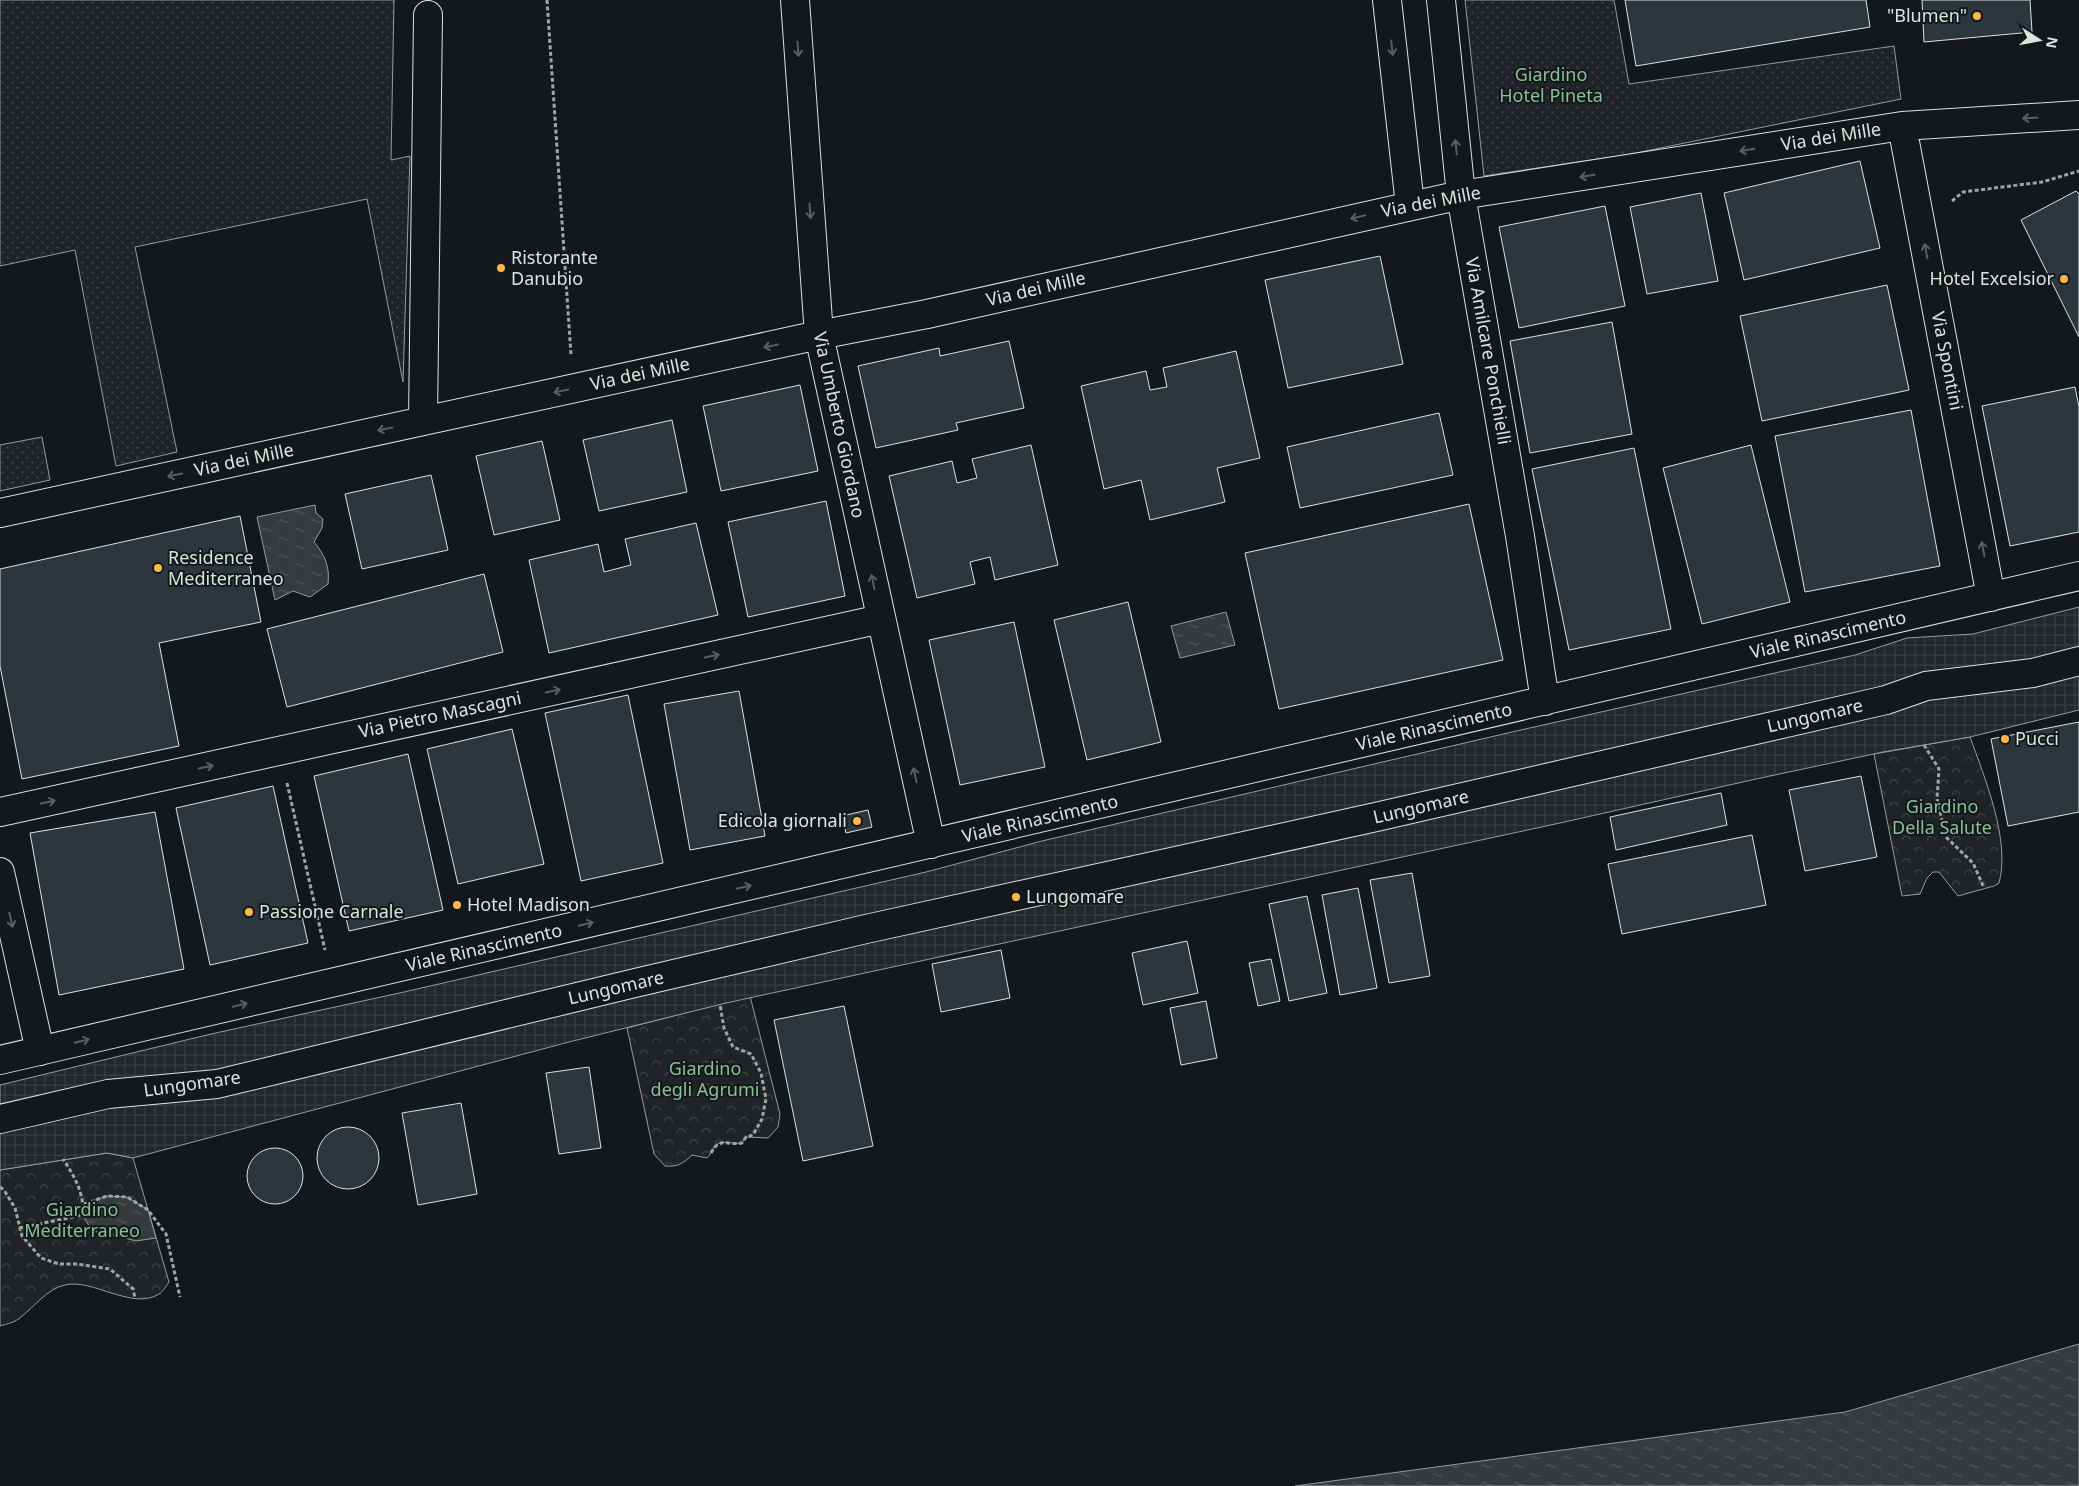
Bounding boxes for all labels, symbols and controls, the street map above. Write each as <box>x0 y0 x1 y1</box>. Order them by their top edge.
place label: "Blumen" <box>1887 3 1967 27</box>
marker: "Blumen" <box>1971 10 1983 22</box>
north arrow <box>2014 15 2064 65</box>
text: N <box>2042 35 2063 50</box>
one-way arrow <box>794 40 803 56</box>
one-way arrow <box>1387 40 1397 56</box>
park label: Giardino Hotel Pineta <box>1499 62 1603 107</box>
one-way arrow <box>2023 113 2039 123</box>
street label: Via dei Mille <box>1779 116 1883 156</box>
one-way arrow <box>1451 139 1461 155</box>
one-way arrow <box>1740 146 1756 156</box>
one-way arrow <box>1579 171 1595 181</box>
street label: Via dei Mille <box>1379 180 1483 222</box>
one-way arrow <box>805 202 814 218</box>
one-way arrow <box>1351 213 1367 222</box>
one-way arrow <box>1921 244 1931 260</box>
place label: Ristorante Danubio <box>511 245 598 290</box>
street label: Via Amilcare Ponchielli <box>1461 255 1517 446</box>
marker: Ristorante Danubio <box>495 262 507 274</box>
street label: Via dei Mille <box>984 265 1088 311</box>
place label: Hotel Excelsior <box>1930 266 2055 290</box>
marker: Hotel Excelsior <box>2058 273 2070 285</box>
street label: Via Spontini <box>1927 309 1969 412</box>
street label: Via Umberto Giordano <box>809 329 871 520</box>
one-way arrow <box>764 341 780 351</box>
street label: Via dei Mille <box>588 351 692 395</box>
one-way arrow <box>554 387 570 396</box>
one-way arrow <box>378 425 394 434</box>
street label: Via dei Mille <box>192 437 296 481</box>
one-way arrow <box>168 471 184 480</box>
one-way arrow <box>1977 541 1987 557</box>
place label: Residence Mediterraneo <box>168 545 284 590</box>
marker: Residence Mediterraneo <box>152 562 164 574</box>
one-way arrow <box>867 574 877 590</box>
street label: Viale Rinascimento <box>1747 604 1908 664</box>
one-way arrow <box>703 651 719 660</box>
street label: Via Pietro Mascagni <box>356 685 523 743</box>
one-way arrow <box>545 686 561 695</box>
street label: Lungomare <box>1764 692 1865 738</box>
street label: Viale Rinascimento <box>1353 696 1514 756</box>
place label: Pucci <box>2015 726 2059 750</box>
marker: Pucci <box>1999 733 2011 745</box>
one-way arrow <box>198 762 214 771</box>
one-way arrow <box>910 767 919 783</box>
street label: Lungomare <box>1370 783 1471 829</box>
street label: Viale Rinascimento <box>959 788 1120 848</box>
park label: Giardino Della Salute <box>1892 794 1992 839</box>
one-way arrow <box>39 797 55 806</box>
place label: Edicola giornali <box>718 808 847 832</box>
marker: Edicola giornali <box>851 815 863 827</box>
one-way arrow <box>735 882 751 891</box>
place label: Lungomare <box>1026 884 1124 908</box>
marker: Lungomare <box>1010 891 1022 903</box>
place label: Hotel Madison <box>467 892 590 916</box>
place label: Passione Carnale <box>259 899 404 923</box>
marker: Hotel Madison <box>451 899 463 911</box>
marker: Passione Carnale <box>243 906 255 918</box>
one-way arrow <box>6 911 16 927</box>
street label: Viale Rinascimento <box>403 917 564 977</box>
one-way arrow <box>577 919 593 928</box>
street label: Lungomare <box>565 964 666 1010</box>
one-way arrow <box>231 1000 247 1009</box>
one-way arrow <box>73 1036 89 1045</box>
park label: Giardino degli Agrumi <box>651 1056 759 1101</box>
street label: Lungomare <box>142 1064 242 1102</box>
park label: Giardino Mediterraneo <box>24 1197 140 1242</box>

